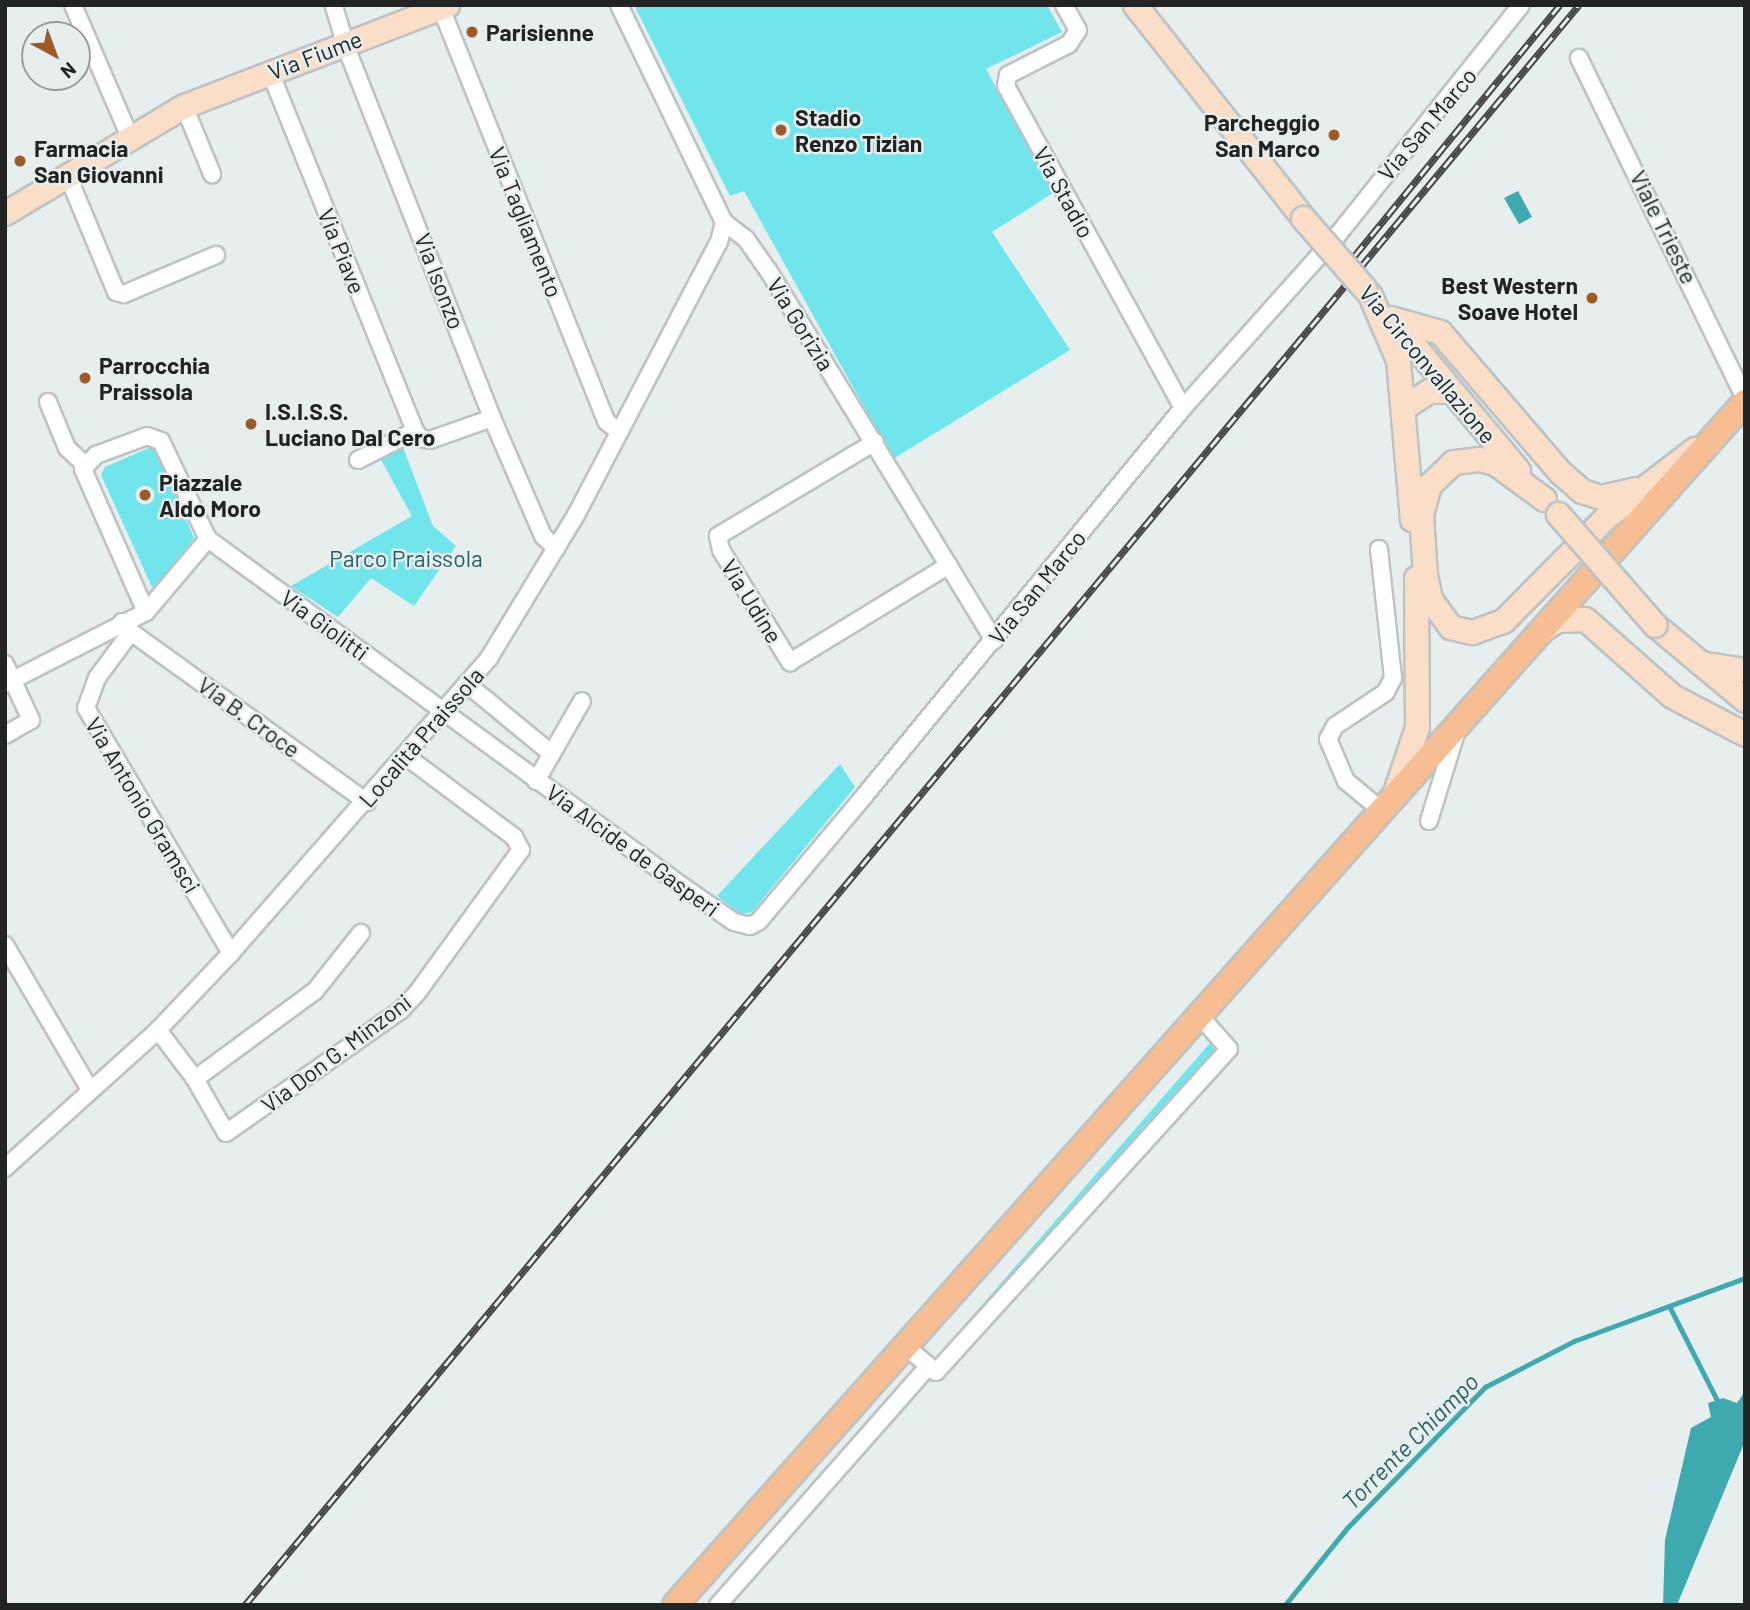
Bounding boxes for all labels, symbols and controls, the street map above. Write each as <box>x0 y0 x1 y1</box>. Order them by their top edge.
place label: Parisienne <box>486 18 594 46</box>
north arrow <box>21 21 91 91</box>
marker: Parisienne <box>464 24 480 40</box>
street label: Via Fiume <box>264 25 366 85</box>
text: N <box>56 58 81 84</box>
street label: Via San Marco <box>1372 62 1482 186</box>
place label: Stadio Renzo Tizian <box>795 103 922 157</box>
place label: Parcheggio San Marco <box>1204 108 1320 162</box>
marker: Stadio Renzo Tizian <box>773 122 789 138</box>
marker: Parcheggio San Marco <box>1326 127 1342 143</box>
place label: Farmacia San Giovanni <box>34 134 163 188</box>
street label: Via Stadio <box>1028 141 1100 243</box>
street label: Via Tagliamento <box>483 143 569 301</box>
marker: Farmacia San Giovanni <box>12 153 28 169</box>
street label: Viale Trieste <box>1625 166 1703 288</box>
street label: Via Piave <box>312 204 372 298</box>
street label: Via Isonzo <box>409 229 471 333</box>
place label: Best Western Soave Hotel <box>1441 271 1578 325</box>
street label: Via Gorizia <box>762 272 840 376</box>
street label: Via Circonvallazione <box>1354 279 1502 449</box>
marker: Best Western Soave Hotel <box>1584 290 1600 306</box>
place label: Parrocchia Praissola <box>99 351 210 405</box>
marker: Parrocchia Praissola <box>77 370 93 386</box>
place label: I.S.I.S.S. Luciano Dal Cero <box>265 397 435 451</box>
marker: I.S.I.S.S. Luciano Dal Cero <box>243 416 259 432</box>
place label: Piazzale Aldo Moro <box>159 468 261 522</box>
marker: Piazzale Aldo Moro <box>137 487 153 503</box>
street label: Via San Marco <box>983 524 1091 650</box>
park label: Parco Praissola <box>329 544 483 572</box>
street label: Via Udine <box>716 554 788 648</box>
street label: Via Giolitti <box>276 584 374 666</box>
street label: Località Praissola <box>353 661 489 813</box>
street label: Via B. Croce <box>192 671 306 763</box>
street label: Via Antonio Gramsci <box>80 712 206 898</box>
street label: Via Alcide de Gasperi <box>541 778 725 922</box>
street label: Via Don G. Minzoni <box>256 988 416 1118</box>
water label: Torrente Chiampo <box>1336 1367 1484 1515</box>

